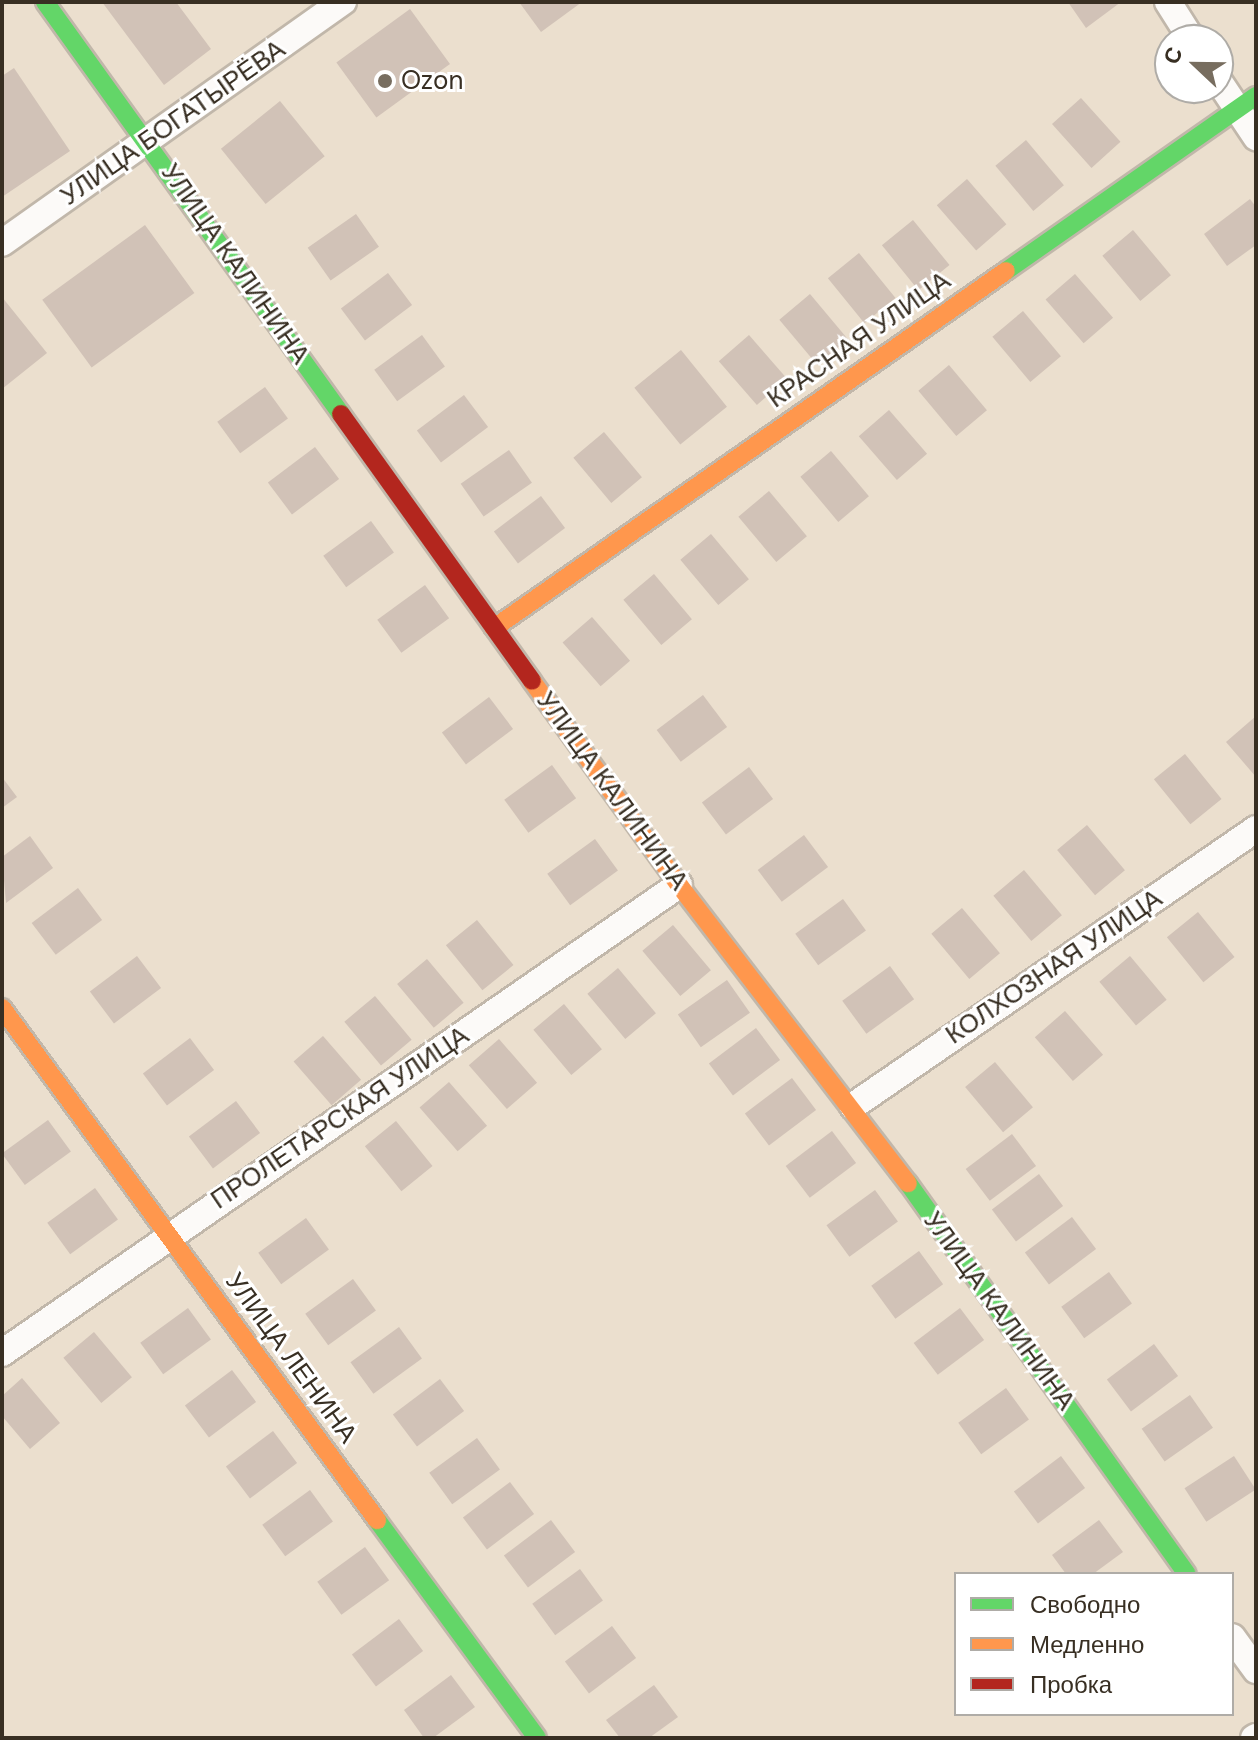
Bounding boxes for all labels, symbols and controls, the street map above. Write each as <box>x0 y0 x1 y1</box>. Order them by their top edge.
north arrow <box>1154 24 1234 104</box>
street label: УЛИЦА БОГАТЫРЁВА <box>55 34 291 212</box>
text: С <box>1157 43 1190 68</box>
place label: Ozon <box>401 65 463 97</box>
marker: Ozon <box>376 72 394 90</box>
street label: УЛИЦА КАЛИНИНА <box>154 158 316 370</box>
street label: КРАСНАЯ УЛИЦА <box>762 265 956 415</box>
street label: УЛИЦА КАЛИНИНА <box>530 686 694 896</box>
street label: КОЛХОЗНАЯ УЛИЦА <box>940 883 1168 1051</box>
street label: ПРОЛЕТАРСКАЯ УЛИЦА <box>205 1020 475 1216</box>
street label: УЛИЦА КАЛИНИНА <box>917 1206 1081 1416</box>
street label: УЛИЦА ЛЕНИНА <box>219 1267 363 1449</box>
legend <box>954 1572 1234 1716</box>
text: Свободно <box>1030 1589 1140 1620</box>
text: Медленно <box>1030 1629 1144 1660</box>
text: Пробка <box>1030 1669 1112 1700</box>

